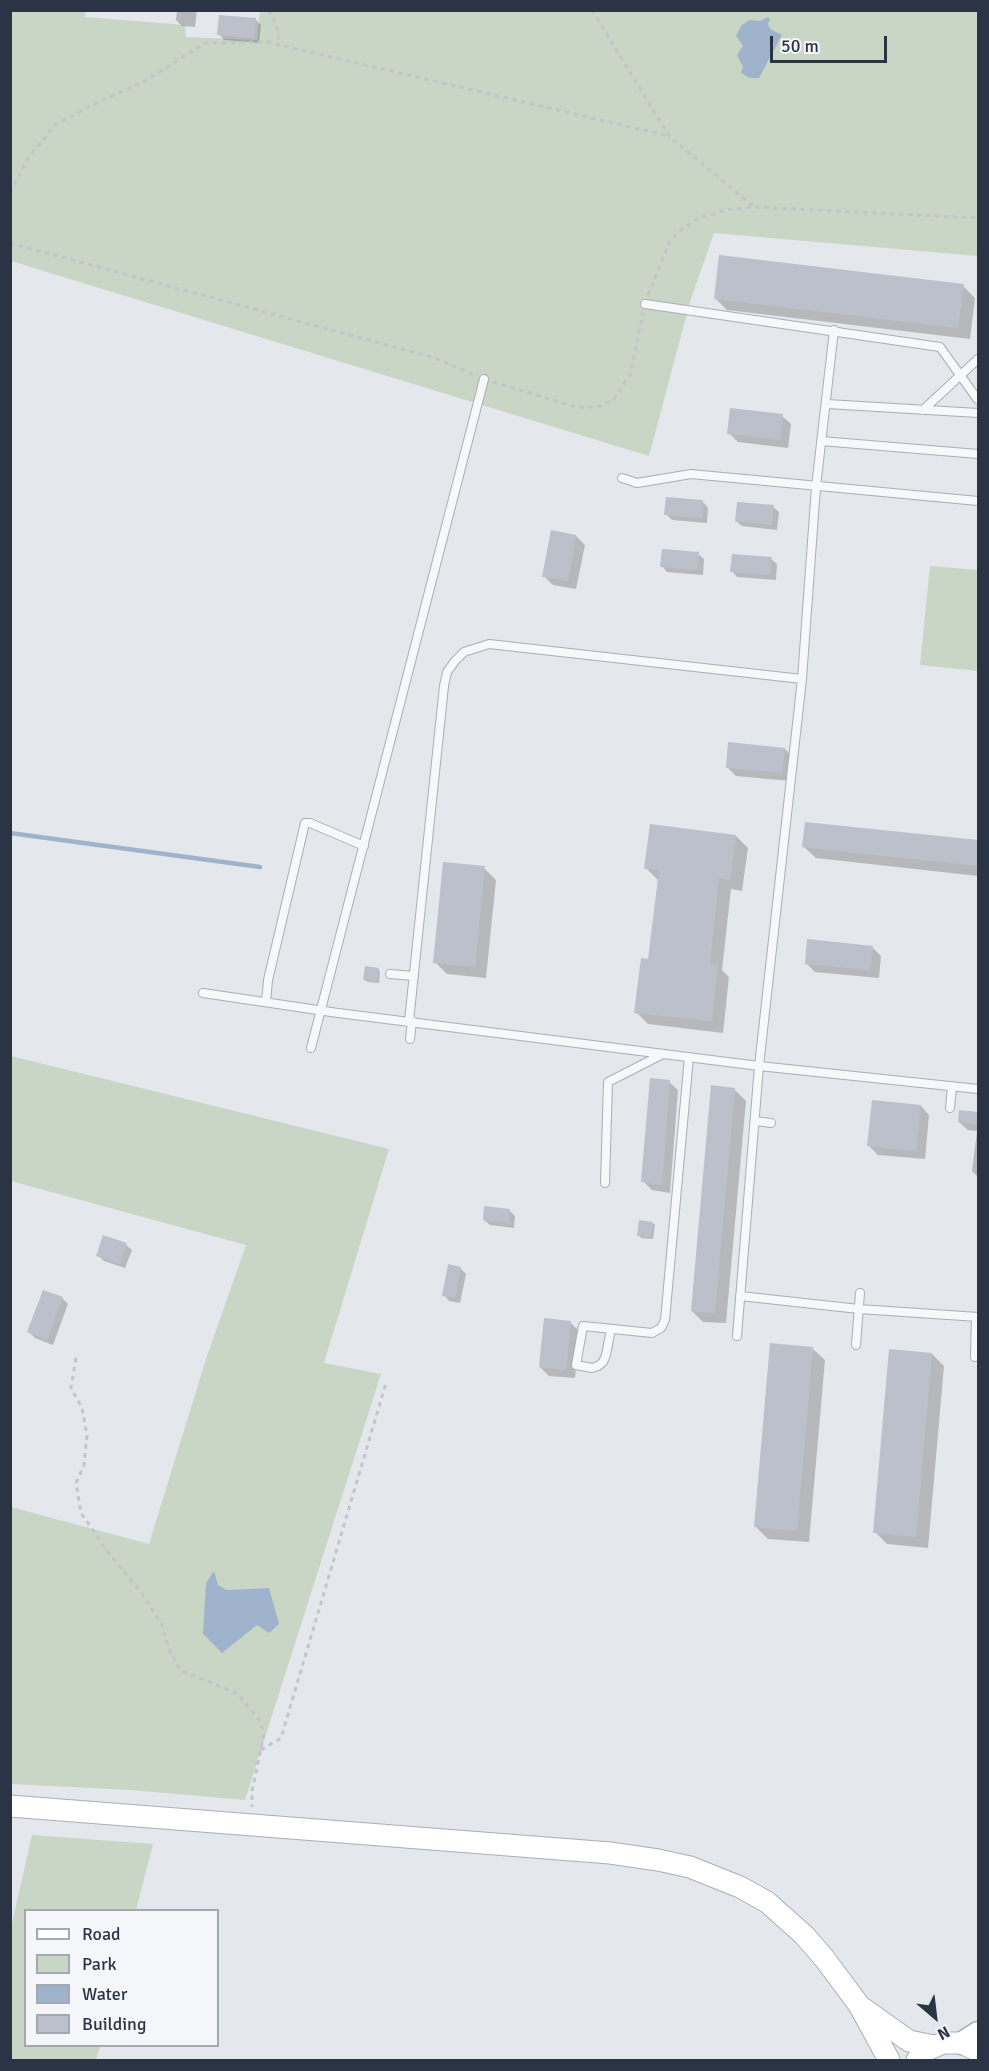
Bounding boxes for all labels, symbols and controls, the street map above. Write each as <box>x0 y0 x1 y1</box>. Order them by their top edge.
scale bar <box>773 24 890 62</box>
text: 50 m <box>781 35 819 57</box>
legend <box>24 1909 219 2047</box>
text: Road <box>82 1923 121 1945</box>
text: Park <box>82 1953 117 1975</box>
text: Water <box>82 1983 127 2005</box>
north arrow <box>905 1987 965 2047</box>
text: Building <box>82 2013 146 2035</box>
text: N <box>934 2021 953 2044</box>

